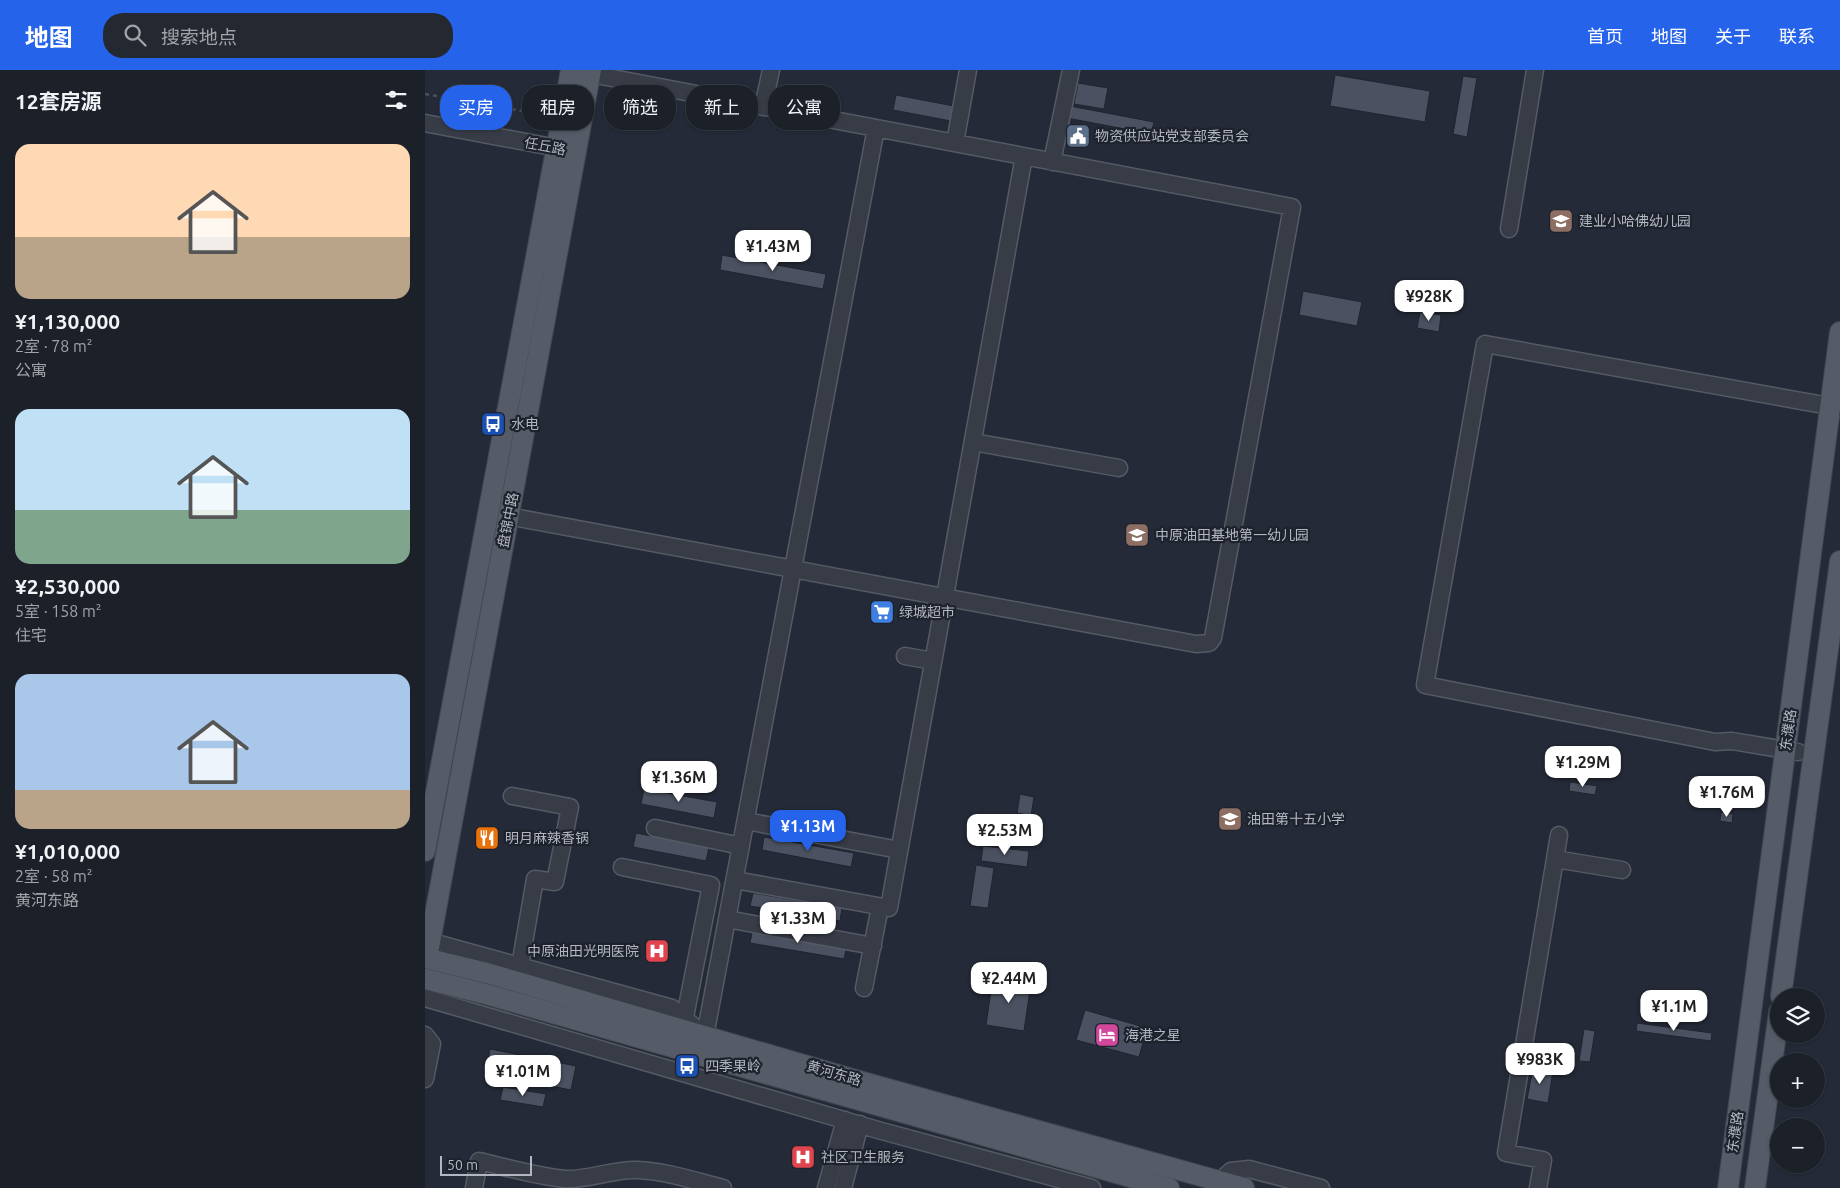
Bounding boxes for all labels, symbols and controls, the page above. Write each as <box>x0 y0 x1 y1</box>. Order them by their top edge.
search box <box>103 13 453 58</box>
icon: search <box>121 21 149 49</box>
text: 地图 <box>25 24 73 51</box>
text: 搜索地点 <box>161 26 237 48</box>
text: 首页 <box>1587 26 1623 46</box>
text: 地图 <box>1651 26 1687 46</box>
text: 关于 <box>1715 26 1751 46</box>
text: 联系 <box>1779 26 1815 46</box>
chip: 买房 <box>440 85 512 130</box>
chip: 租房 <box>522 85 594 130</box>
chip: 筛选 <box>604 85 676 130</box>
chip: 新上 <box>686 85 758 130</box>
chip: 公寓 <box>768 85 840 130</box>
icon: filters <box>382 86 410 114</box>
text: 12套房源 <box>15 89 102 113</box>
public building icon: 物资供应站党支部委员会 <box>1065 123 1091 149</box>
place label: 物资供应站党支部委员会 <box>1095 128 1249 144</box>
street label: 任丘路 <box>523 134 567 158</box>
icon: home <box>168 177 258 267</box>
school or university icon: 建业小哈佛幼儿园 <box>1548 208 1574 234</box>
place label: 建业小哈佛幼儿园 <box>1579 213 1691 229</box>
pin: ¥1.43M <box>732 230 814 272</box>
text: ¥1.43M <box>746 237 800 255</box>
pin: ¥928K <box>1394 280 1464 322</box>
text: ¥928K <box>1406 287 1452 305</box>
text: ¥1,130,000 <box>15 309 120 333</box>
text: 2室 · 78 m² <box>15 337 93 355</box>
text: 公寓 <box>15 361 47 379</box>
bus stop icon: 水电 <box>480 411 506 437</box>
place label: 水电 <box>511 416 539 432</box>
icon: home <box>168 442 258 532</box>
street label: 盘锦中路 <box>495 491 521 549</box>
school or university icon: 中原油田基地第一幼儿园 <box>1124 522 1150 548</box>
place label: 中原油田基地第一幼儿园 <box>1155 527 1309 543</box>
text: ¥2,530,000 <box>15 574 120 598</box>
supermarket icon: 绿城超市 <box>869 599 895 625</box>
text: 5室 · 158 m² <box>15 602 102 620</box>
place label: 绿城超市 <box>899 604 955 620</box>
text: 住宅 <box>15 626 47 644</box>
icon: home <box>168 707 258 797</box>
street label: 东濮路 <box>1777 708 1799 752</box>
pin: ¥1.29M <box>1542 746 1624 788</box>
text: ¥1.29M <box>1556 753 1610 771</box>
pin: ¥1.36M <box>638 760 720 803</box>
text: ¥1.36M <box>652 768 706 786</box>
pin: ¥1.76M <box>1686 776 1768 818</box>
text: ¥1.76M <box>1700 783 1754 801</box>
school or university icon: 油田第十五小学 <box>1217 806 1243 832</box>
pin: ¥1.13M <box>767 810 849 852</box>
place label: 油田第十五小学 <box>1247 811 1345 827</box>
pin: ¥2.53M <box>964 814 1046 856</box>
text: ¥1.13M <box>781 817 835 835</box>
text: ¥2.53M <box>978 821 1032 839</box>
restaurant icon: 明月麻辣香锅 <box>474 825 500 851</box>
place label: 明月麻辣香锅 <box>505 830 589 846</box>
text: ¥1,010,000 <box>15 839 120 863</box>
text: 2室 · 58 m² <box>15 867 93 885</box>
text: 黄河东路 <box>15 891 79 909</box>
pin: ¥1.33M <box>757 902 839 944</box>
text: ¥1.33M <box>771 909 825 927</box>
hospital icon: 中原油田光明医院 <box>644 938 670 964</box>
place label: 中原油田光明医院 <box>527 943 639 959</box>
pin: ¥2.44M <box>968 962 1050 1004</box>
text: ¥2.44M <box>982 969 1036 987</box>
map controls <box>1770 988 1825 1173</box>
button: layers <box>1770 988 1825 1043</box>
pin: ¥1.1M <box>1639 990 1709 1032</box>
text: ¥1.1M <box>1651 997 1697 1015</box>
hotel icon: 海港之星 <box>1094 1022 1120 1048</box>
place label: 海港之星 <box>1125 1027 1181 1043</box>
pin: ¥983K <box>1505 1042 1575 1085</box>
text: ¥983K <box>1517 1050 1563 1068</box>
bus stop icon: 四季果岭 <box>674 1053 700 1079</box>
button: + <box>1770 1053 1825 1108</box>
pin: ¥1.01M <box>482 1054 564 1097</box>
place label: 四季果岭 <box>705 1058 761 1074</box>
street label: 黄河东路 <box>805 1058 863 1088</box>
text: ¥1.01M <box>496 1062 550 1080</box>
street label: 东濮路 <box>1724 1110 1746 1154</box>
button: − <box>1770 1118 1825 1173</box>
hospital icon: 社区卫生服务 <box>790 1144 816 1170</box>
place label: 社区卫生服务 <box>821 1149 905 1165</box>
scale bar <box>440 1153 533 1176</box>
text: 50 m <box>447 1157 478 1173</box>

